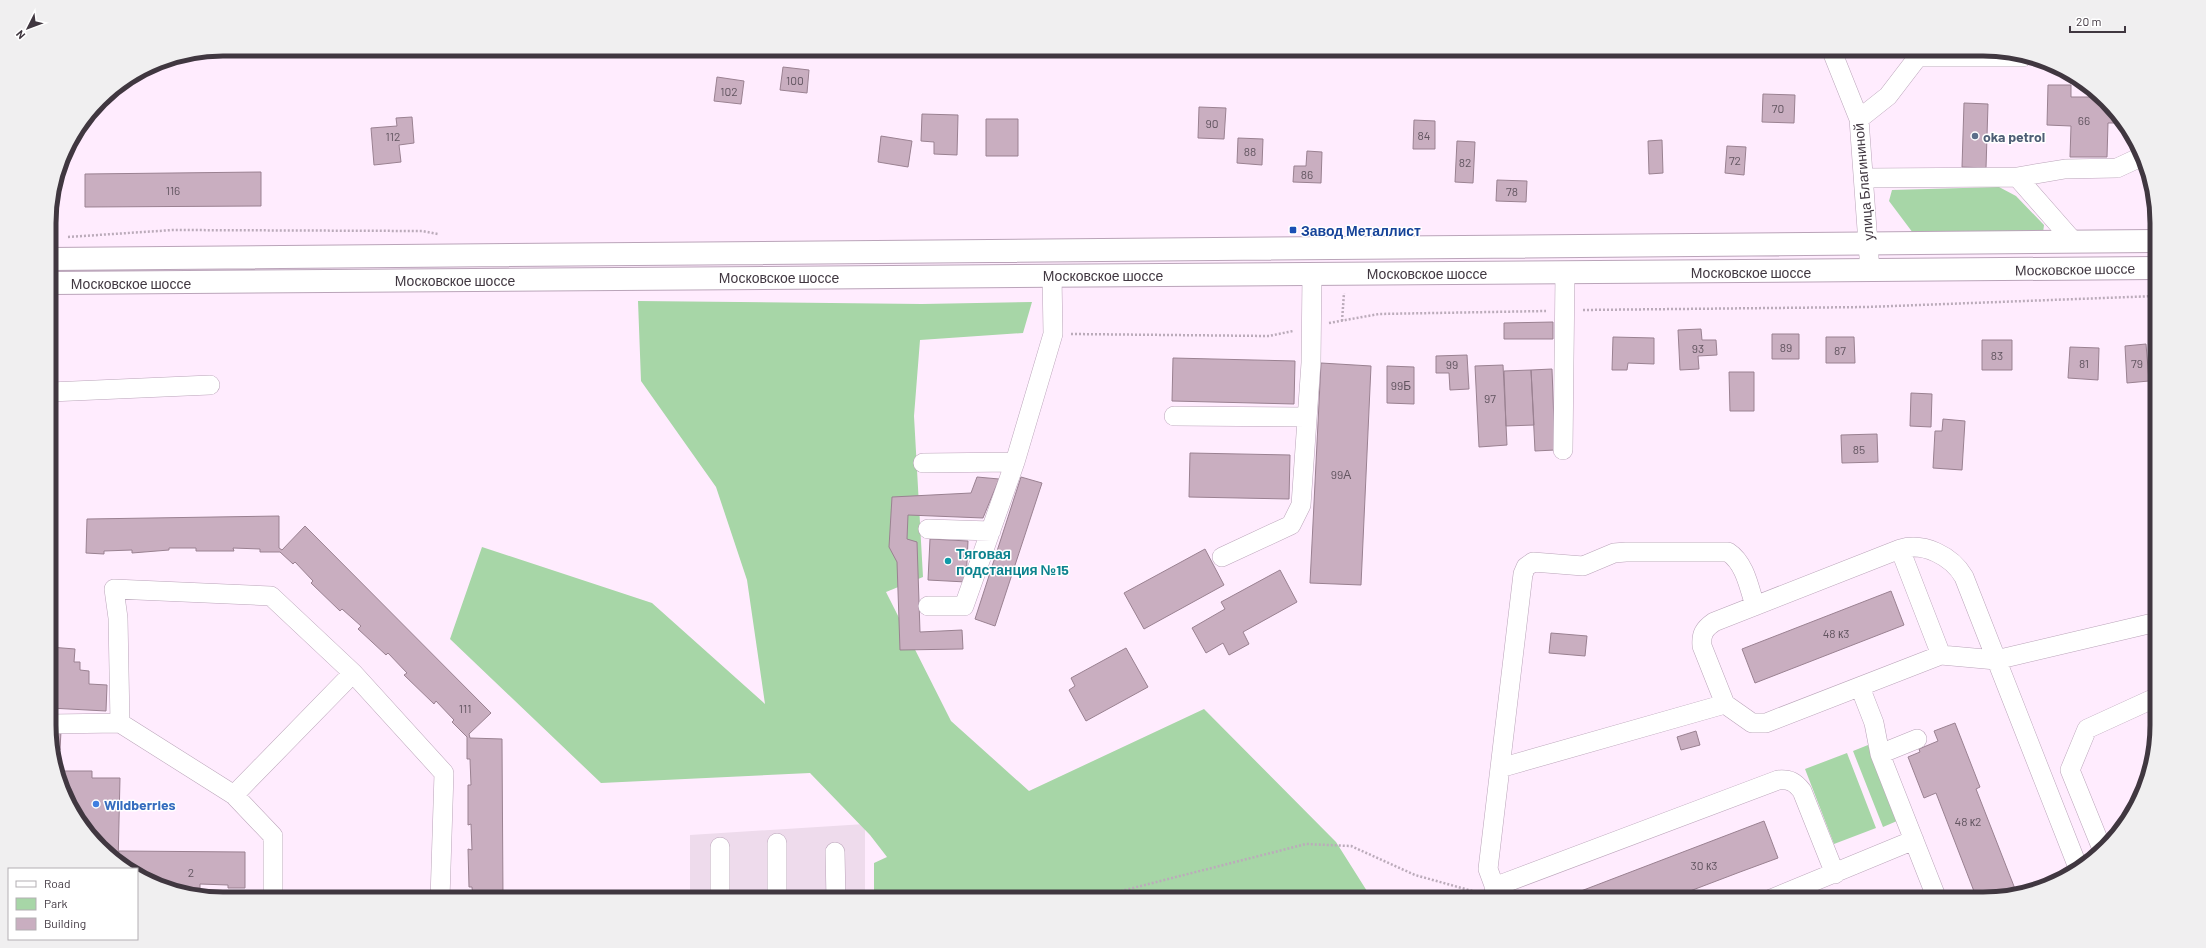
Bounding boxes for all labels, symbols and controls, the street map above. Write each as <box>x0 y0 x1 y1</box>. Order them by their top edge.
north arrow <box>8 8 48 48</box>
scale bar <box>2070 8 2125 34</box>
text: 20 m <box>2076 14 2102 28</box>
text: N <box>13 28 27 42</box>
house number: 100 <box>786 73 804 87</box>
house number: 102 <box>720 84 738 98</box>
house number: 70 <box>1772 101 1784 115</box>
house number: 66 <box>2078 113 2090 127</box>
house number: 90 <box>1205 116 1219 130</box>
street label: улица Благининой <box>1849 122 1877 242</box>
house number: 84 <box>1418 128 1430 142</box>
place label: oka petrol <box>1983 128 2045 145</box>
house number: 112 <box>386 129 400 143</box>
marker: oka petrol <box>1970 131 1980 141</box>
house number: 88 <box>1244 144 1256 158</box>
house number: 72 <box>1729 153 1741 167</box>
house number: 82 <box>1459 155 1471 169</box>
house number: 86 <box>1301 167 1313 181</box>
house number: 116 <box>166 183 180 197</box>
house number: 78 <box>1506 184 1518 198</box>
place label: Завод Металлист <box>1301 222 1421 239</box>
marker: Завод Металлист <box>1288 225 1298 235</box>
street label: Московское шоссе <box>2015 259 2136 279</box>
street label: Московское шоссе <box>1691 264 1811 281</box>
street label: Московское шоссе <box>1367 265 1487 282</box>
street label: Московское шоссе <box>1043 267 1163 284</box>
street label: Московское шоссе <box>719 269 839 286</box>
street label: Московское шоссе <box>395 272 515 289</box>
street label: Московское шоссе <box>71 275 191 292</box>
house number: 89 <box>1780 340 1792 354</box>
house number: 93 <box>1692 341 1704 355</box>
house number: 87 <box>1834 343 1846 357</box>
house number: 83 <box>1991 348 2003 362</box>
house number: 81 <box>2079 356 2089 370</box>
house number: 79 <box>2131 356 2143 370</box>
house number: 99 <box>1446 357 1458 371</box>
house number: 99Б <box>1391 378 1411 392</box>
house number: 97 <box>1484 391 1496 405</box>
house number: 85 <box>1853 442 1865 456</box>
house number: 99А <box>1331 467 1351 481</box>
place label: Тяговая подстанция №15 <box>956 545 1069 578</box>
marker: Тяговая подстанция №15 <box>943 556 953 566</box>
house number: 48 к3 <box>1823 626 1849 640</box>
house number: 111 <box>459 701 471 715</box>
place label: Wildberries <box>104 796 176 813</box>
marker: Wildberries <box>91 799 101 809</box>
house number: 48 к2 <box>1955 814 1981 828</box>
house number: 30 к3 <box>1691 858 1717 872</box>
house number: 2 <box>188 865 194 879</box>
legend <box>8 868 138 940</box>
text: Road <box>44 876 71 890</box>
text: Park <box>44 896 68 910</box>
text: Building <box>44 916 86 930</box>

